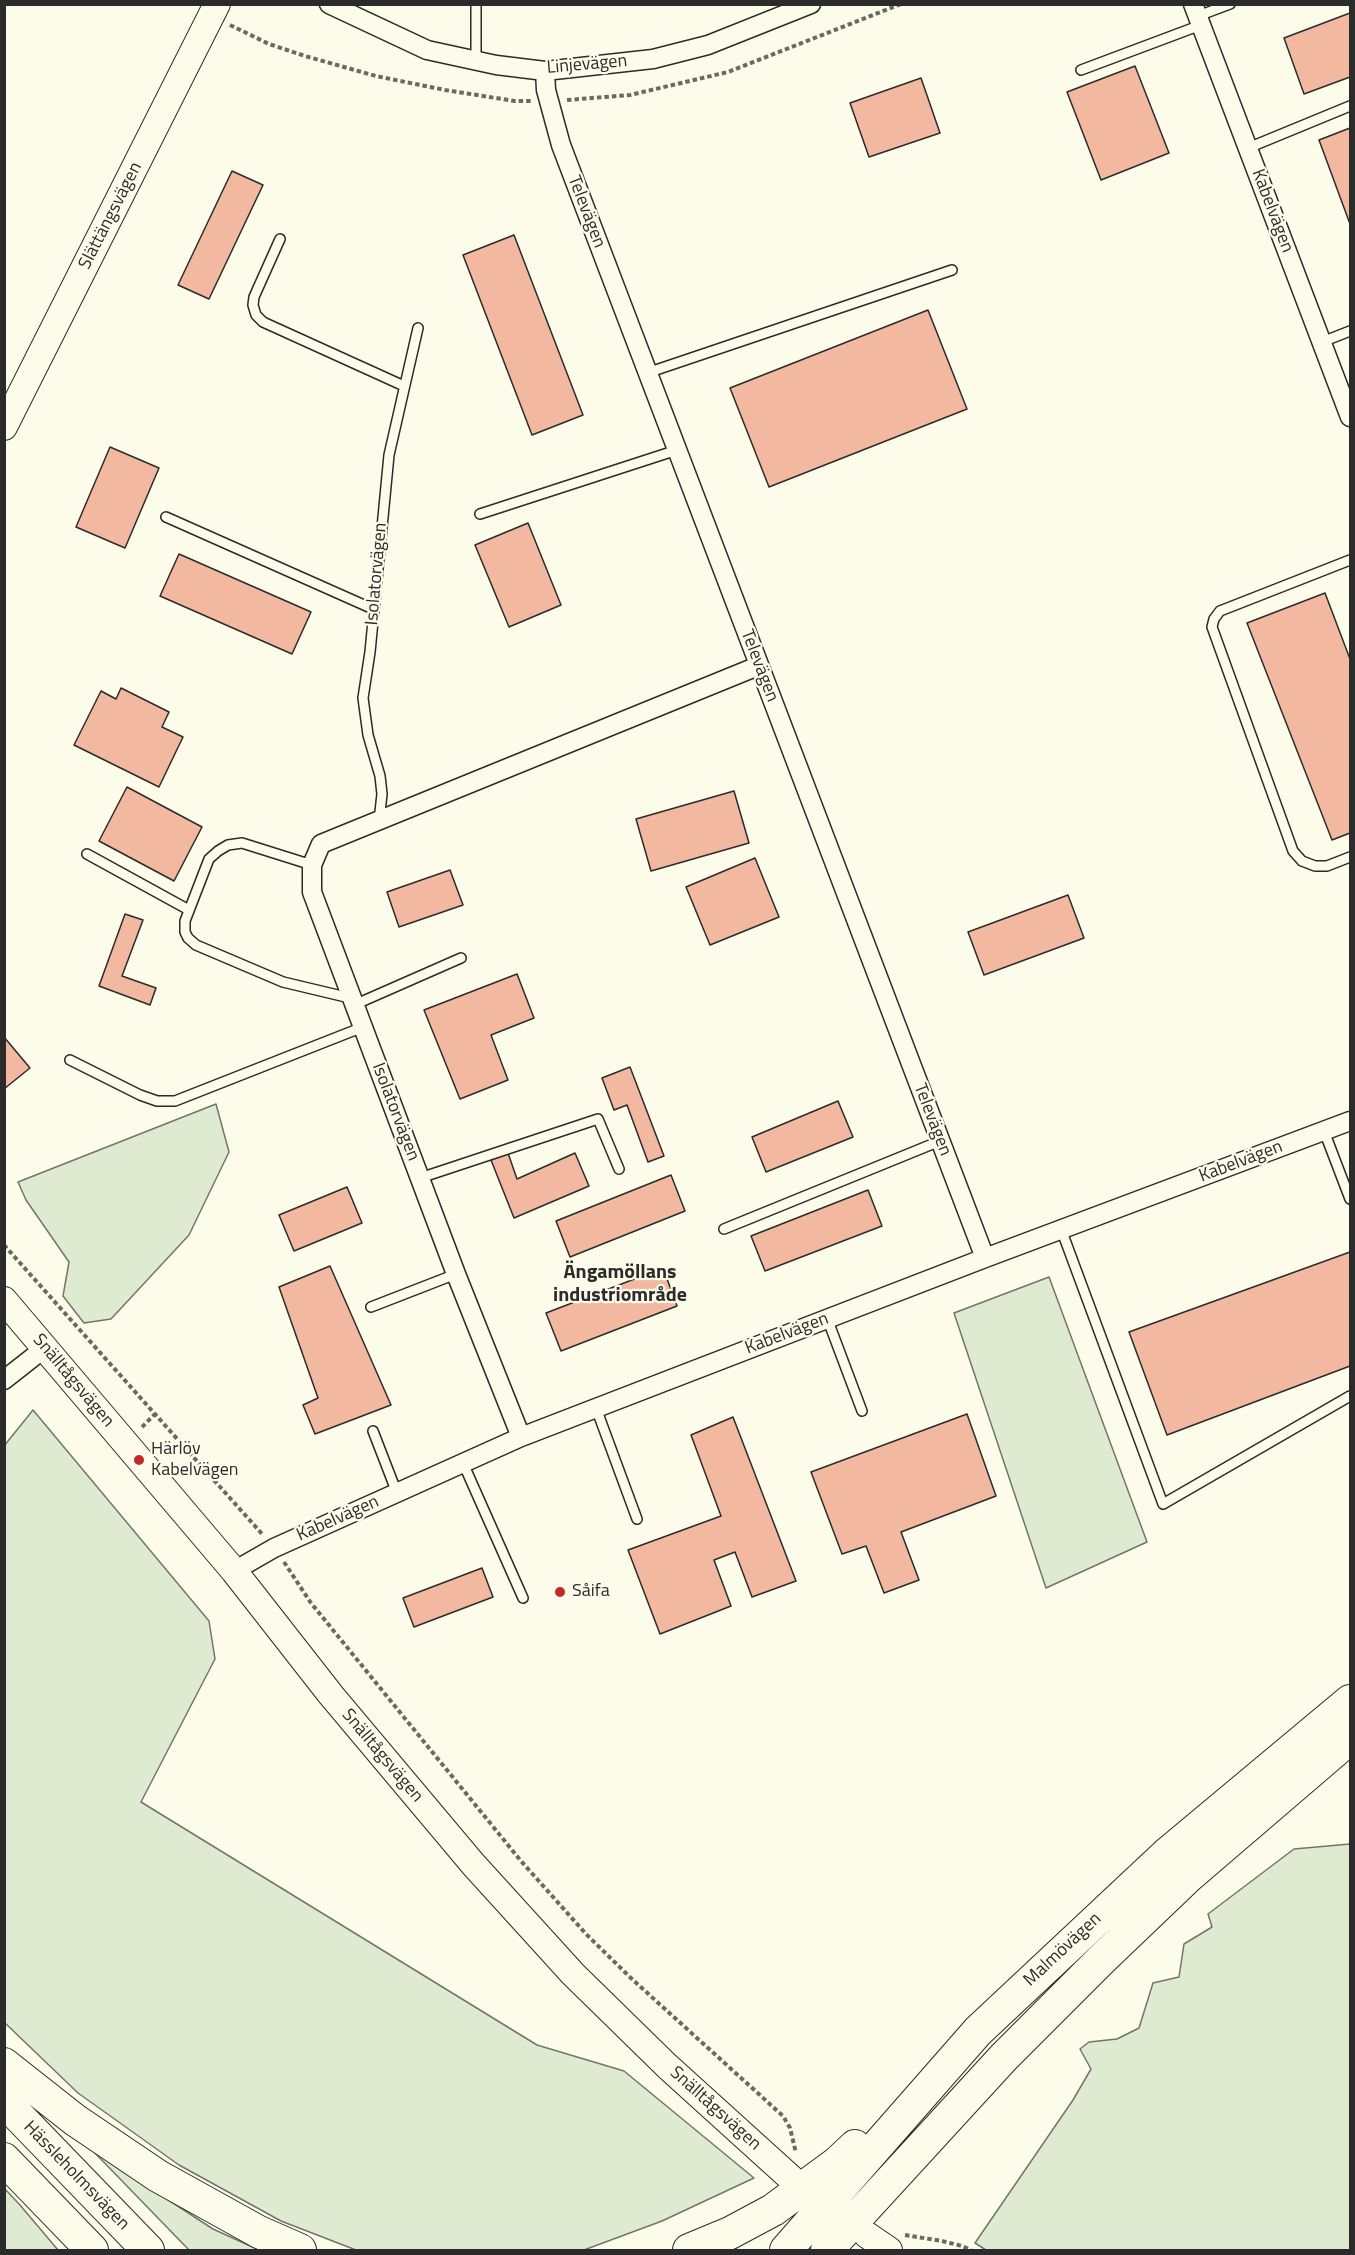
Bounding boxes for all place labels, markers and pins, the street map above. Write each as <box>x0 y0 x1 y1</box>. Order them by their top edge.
place label: Härlöv Kabelvägen <box>151 1439 239 1482</box>
marker: Härlöv Kabelvägen <box>132 1453 146 1467</box>
place label: Såifa <box>572 1581 610 1603</box>
marker: Såifa <box>553 1585 567 1599</box>

